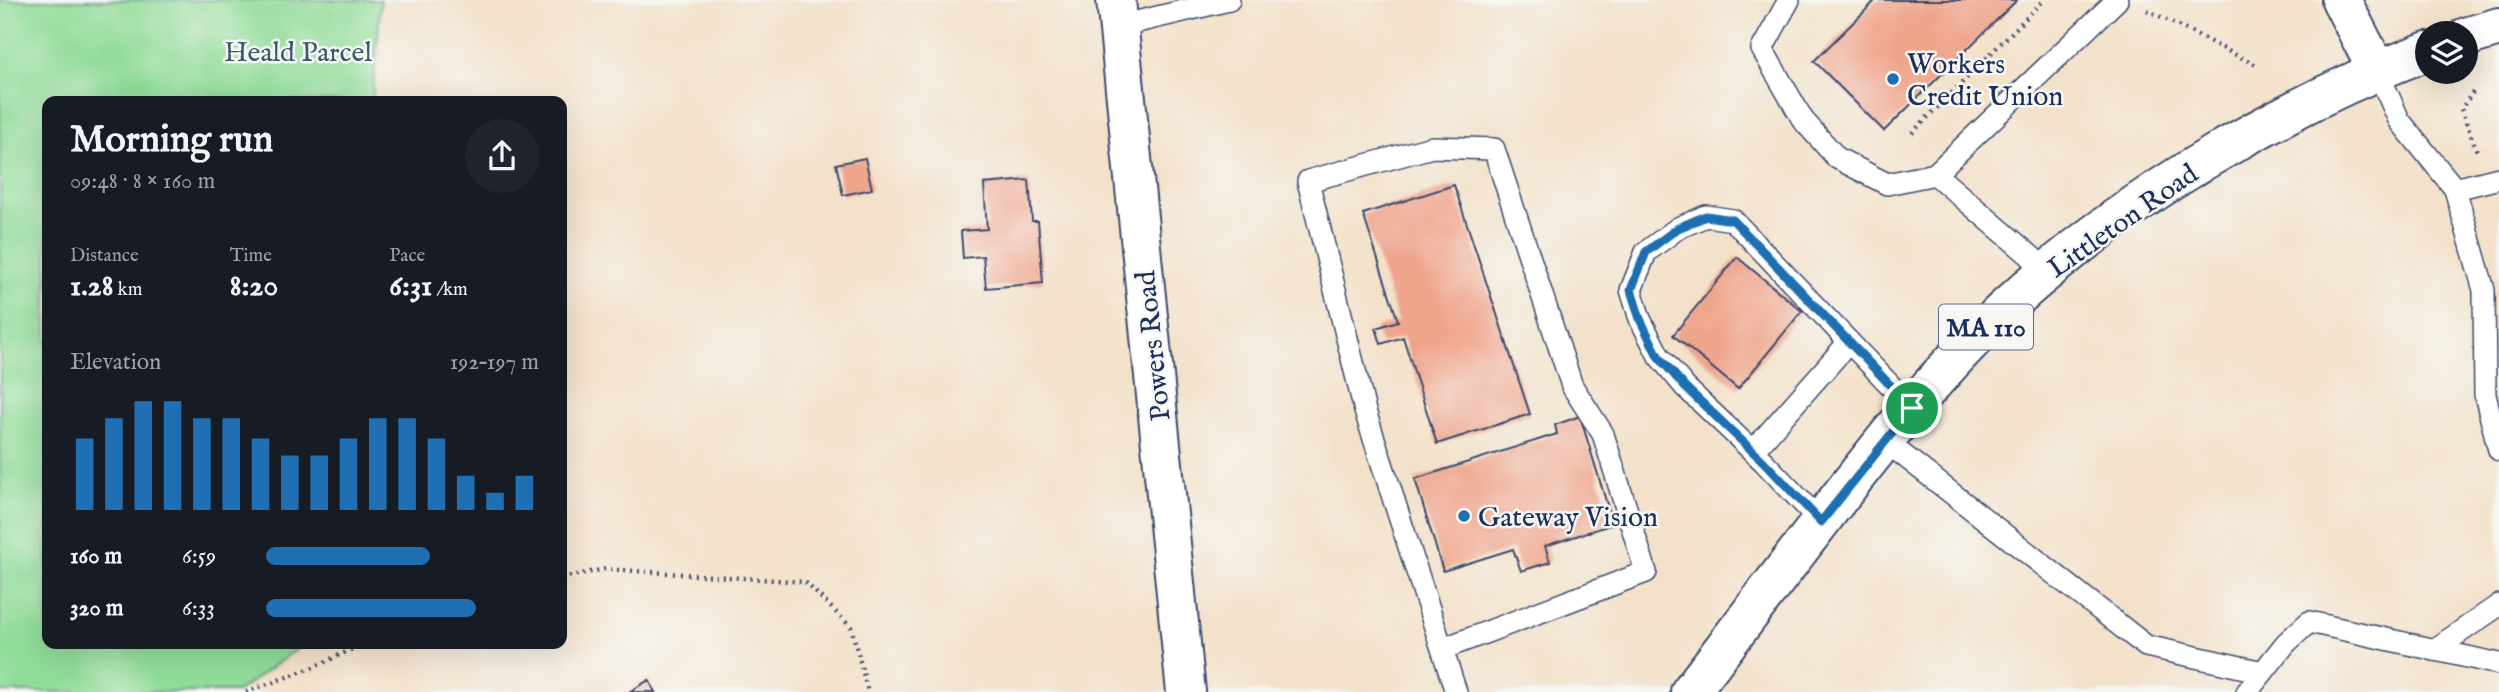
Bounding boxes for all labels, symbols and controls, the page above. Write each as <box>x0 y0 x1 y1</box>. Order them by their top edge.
map controls <box>2415 21 2478 84</box>
button: layers <box>2415 21 2478 84</box>
park label: Heald Parcel <box>224 36 372 71</box>
place label: Workers Credit Union <box>1907 48 2063 115</box>
marker: Workers Credit Union <box>1885 71 1901 87</box>
text: Morning run <box>70 117 273 165</box>
button: share <box>465 119 539 193</box>
street label: Littleton Road <box>2041 157 2206 287</box>
text: 09:48 · 8 × 160 m <box>70 167 215 196</box>
text: Distance <box>70 244 139 268</box>
text: Time <box>230 244 272 268</box>
text: Pace <box>389 244 425 268</box>
text: 1.28 <box>70 268 113 306</box>
text: 8:20 <box>230 268 278 306</box>
text: 6:31 <box>389 268 432 306</box>
street label: Powers Road <box>1129 269 1180 423</box>
text: km <box>113 278 142 302</box>
text: /km <box>432 278 468 302</box>
road number: MA 110 <box>1939 304 2033 350</box>
text: Elevation <box>70 348 161 377</box>
text: 192–197 m <box>450 348 539 377</box>
pin <box>1882 378 1942 438</box>
icon: arrive <box>1893 389 1931 427</box>
place label: Gateway Vision <box>1478 501 1658 536</box>
marker: Gateway Vision <box>1456 508 1472 524</box>
text: 160 m <box>70 542 122 571</box>
text: 6:59 <box>182 542 216 571</box>
text: 320 m <box>70 594 123 623</box>
text: 6:33 <box>182 594 215 623</box>

